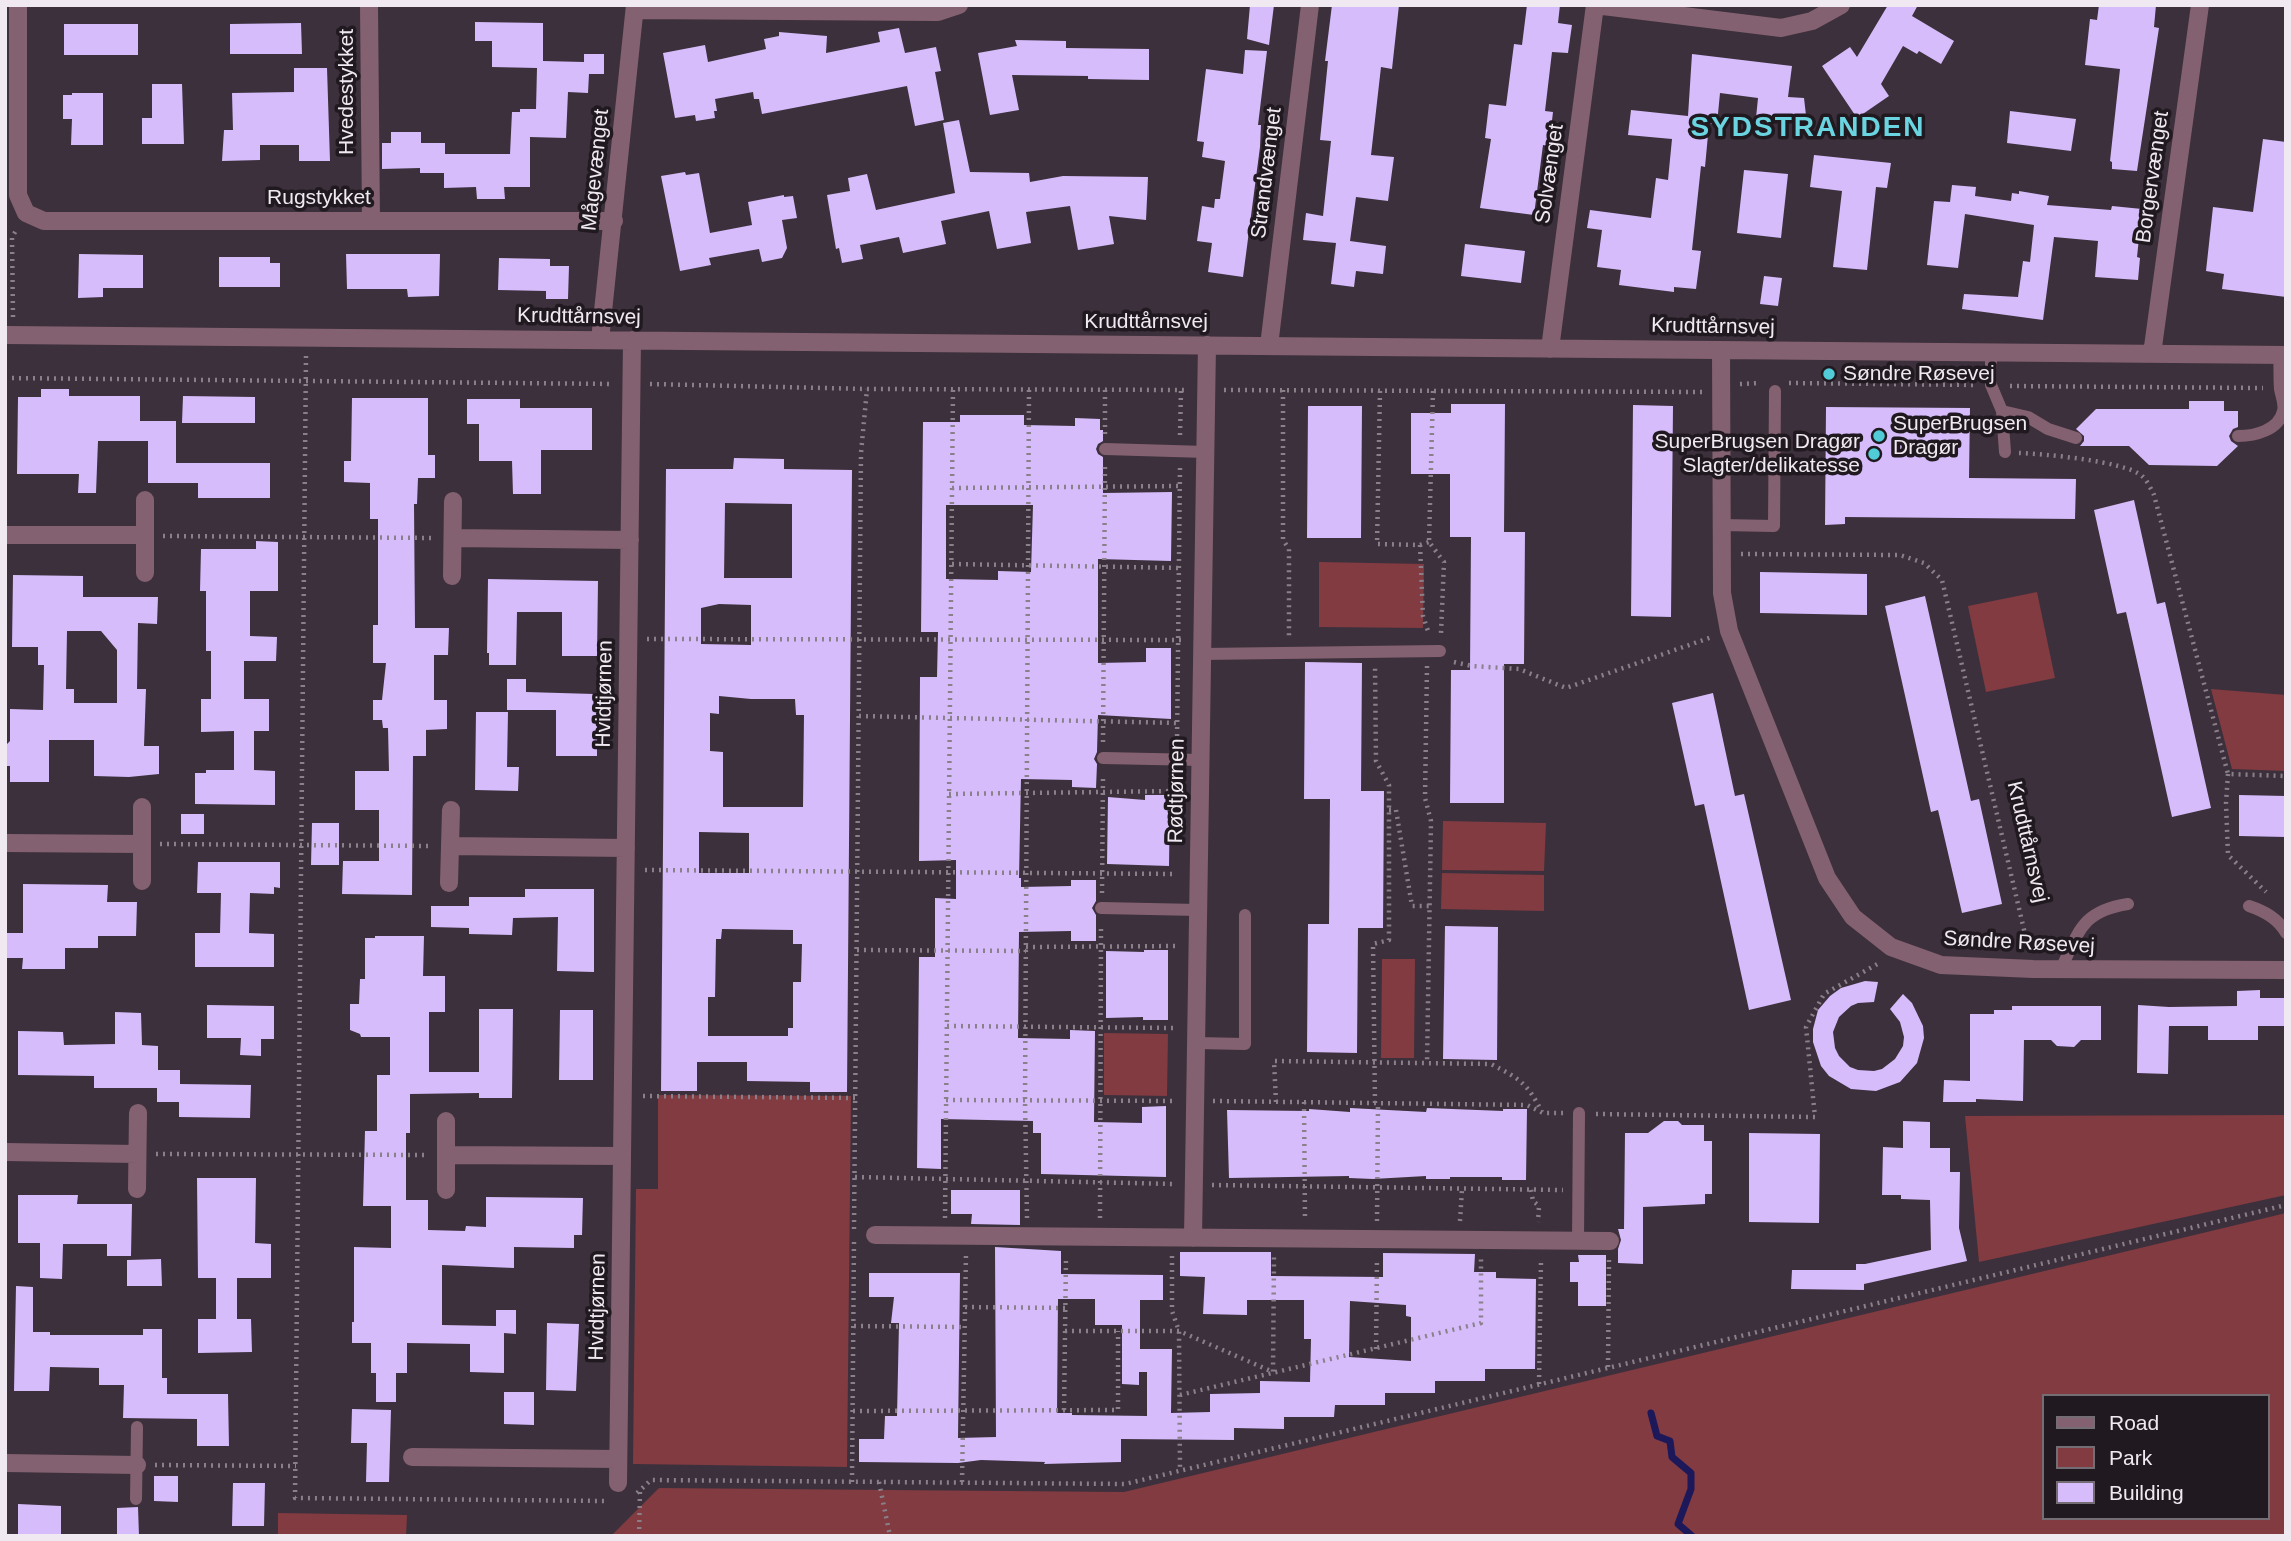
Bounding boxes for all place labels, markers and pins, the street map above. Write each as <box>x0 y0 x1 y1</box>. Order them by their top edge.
place label: Søndre Røsevej <box>1843 361 1995 387</box>
marker: Søndre Røsevej <box>1821 366 1837 382</box>
place label: SuperBrugsen Dragør <box>1893 411 2027 461</box>
marker: SuperBrugsen Dragør <box>1871 428 1887 444</box>
place label: SuperBrugsen Dragør Slagter/delikatesse <box>1655 429 1860 479</box>
marker: SuperBrugsen Dragør Slagter/delikatesse <box>1866 446 1882 462</box>

